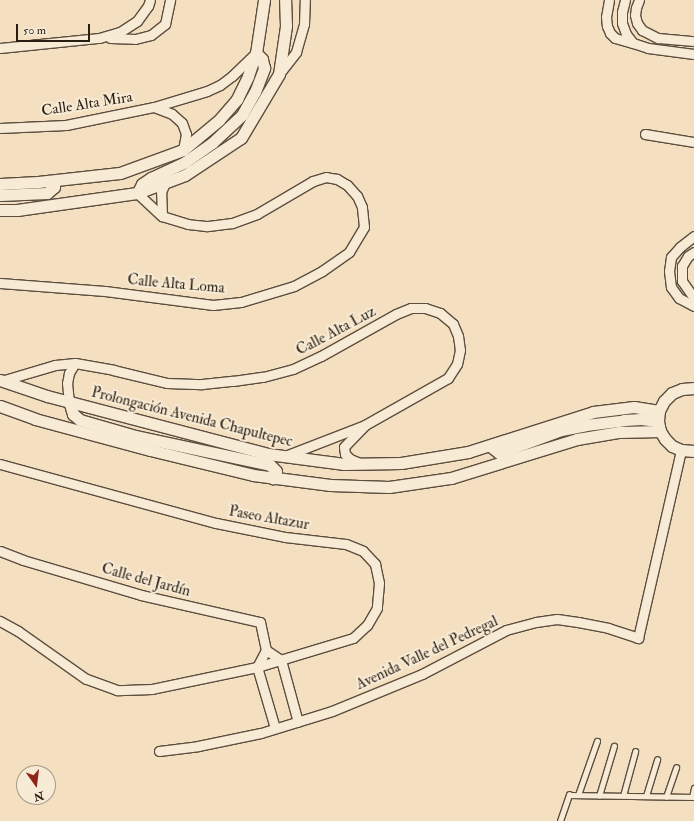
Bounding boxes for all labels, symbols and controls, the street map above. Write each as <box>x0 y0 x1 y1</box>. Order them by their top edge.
scale bar <box>18 16 92 42</box>
text: 50 m <box>23 23 46 38</box>
street label: Calle Alta Mira <box>40 88 134 120</box>
street label: Calle Alta Loma <box>127 271 225 297</box>
street label: Calle Alta Luz <box>293 303 379 359</box>
street label: Prolongación Avenida Chapultepec <box>89 383 295 451</box>
street label: Paseo Altazur <box>227 502 311 534</box>
street label: Calle del Jardín <box>100 559 192 601</box>
street label: Avenida Valle del Pedregal <box>353 612 501 694</box>
north arrow <box>16 765 56 805</box>
text: N <box>32 789 45 804</box>

